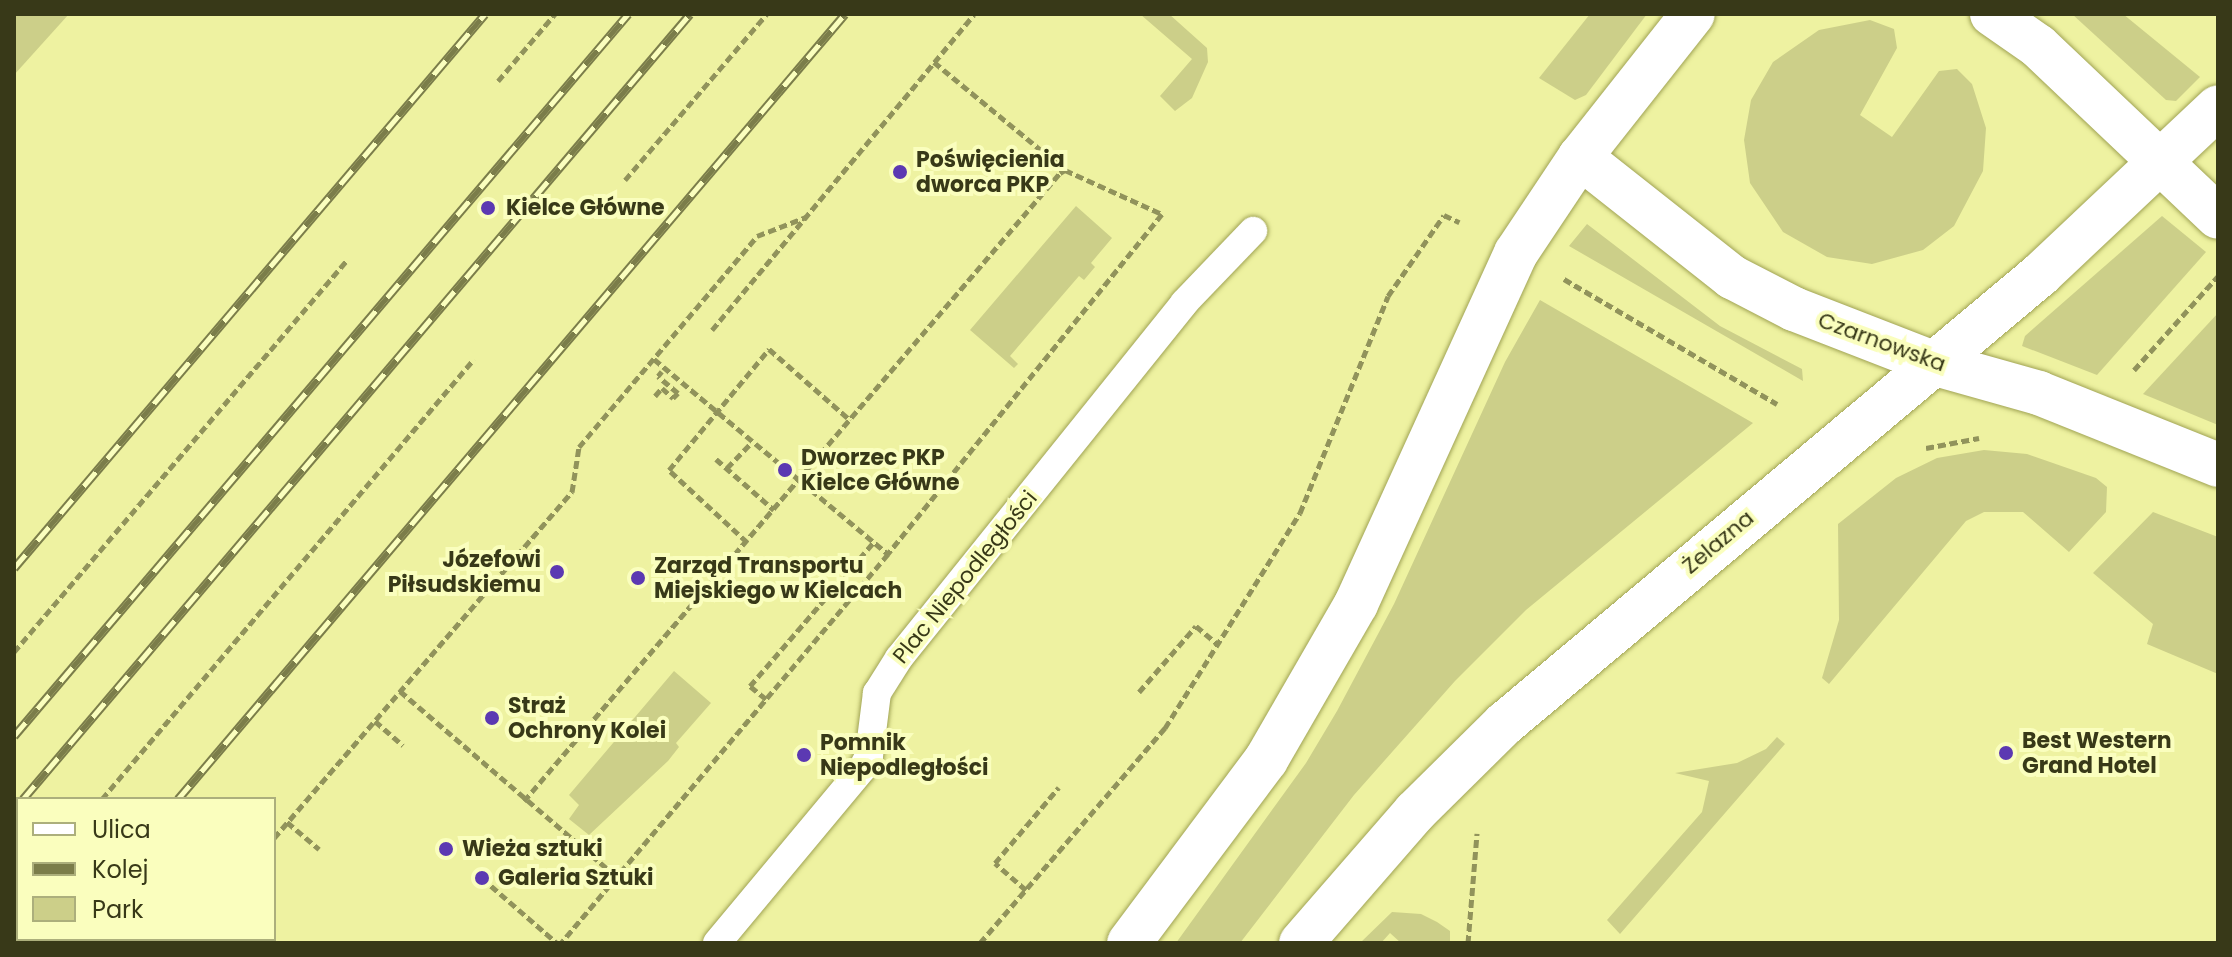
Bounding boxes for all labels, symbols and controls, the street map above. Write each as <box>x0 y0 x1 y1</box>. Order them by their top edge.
place label: Poświęcienia dworca PKP <box>916 146 1065 198</box>
marker: Poświęcienia dworca PKP <box>891 163 909 181</box>
place label: Kielce Główne <box>506 195 665 221</box>
marker: Kielce Główne <box>477 197 499 219</box>
street label: Czarnowska <box>1815 307 1949 377</box>
place label: Dworzec PKP Kielce Główne <box>801 444 960 496</box>
marker: Dworzec PKP Kielce Główne <box>776 461 794 479</box>
street label: Plac Niepodległości <box>887 485 1043 669</box>
street label: Żelazna <box>1677 505 1759 579</box>
place label: Józefowi Piłsudskiemu <box>388 546 541 598</box>
place label: Zarząd Transportu Miejskiego w Kielcach <box>654 552 902 604</box>
marker: Józefowi Piłsudskiemu <box>548 563 566 581</box>
marker: Zarząd Transportu Miejskiego w Kielcach <box>629 569 647 587</box>
place label: Straż Ochrony Kolei <box>508 692 666 744</box>
marker: Straż Ochrony Kolei <box>483 709 501 727</box>
place label: Best Western Grand Hotel <box>2022 727 2172 778</box>
place label: Pomnik Niepodległości <box>820 729 989 780</box>
marker: Best Western Grand Hotel <box>1997 744 2015 762</box>
marker: Pomnik Niepodległości <box>795 746 813 764</box>
legend <box>16 797 276 941</box>
text: Ulica <box>92 813 151 846</box>
place label: Wieża sztuki <box>462 836 603 862</box>
marker: Wieża sztuki <box>437 840 455 858</box>
text: Kolej <box>92 853 148 886</box>
place label: Galeria Sztuki <box>498 865 654 891</box>
marker: Galeria Sztuki <box>473 869 491 887</box>
text: Park <box>92 893 143 926</box>

